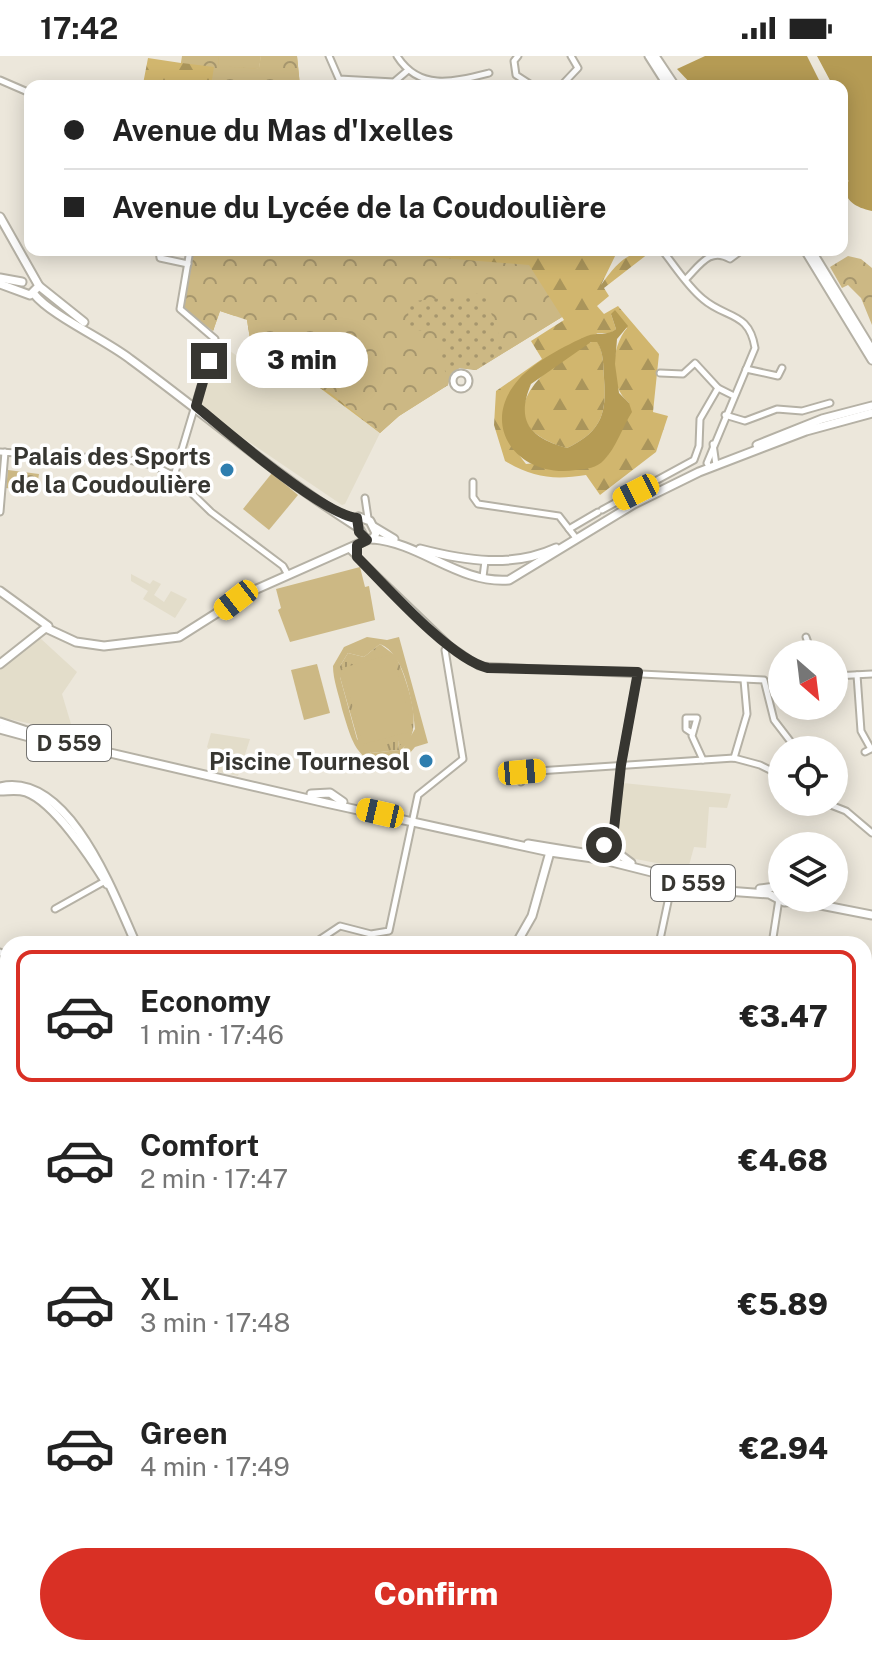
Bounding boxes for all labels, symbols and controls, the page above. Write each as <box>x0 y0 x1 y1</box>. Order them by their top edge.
text: 17:42 <box>40 10 118 46</box>
text: Avenue du Mas d'Ixelles <box>112 112 454 148</box>
text: Avenue du Lycée de la Coudoulière <box>112 189 607 225</box>
callout: 3 min <box>237 333 369 389</box>
route end <box>191 343 227 379</box>
text: 3 min <box>267 344 337 375</box>
place label: Palais des Sports de la Coudoulière <box>11 442 211 498</box>
marker: Palais des Sports de la Coudoulière <box>218 461 236 479</box>
car <box>609 470 663 514</box>
car <box>210 576 262 624</box>
north arrow <box>768 640 848 720</box>
map controls <box>768 640 848 912</box>
road number: D 559 <box>27 725 111 761</box>
button: locate <box>768 736 848 816</box>
place label: Piscine Tournesol <box>209 747 410 775</box>
marker: Piscine Tournesol <box>417 752 435 770</box>
car <box>497 758 547 786</box>
car <box>354 796 406 830</box>
route start <box>586 827 622 863</box>
button: layers <box>768 832 848 912</box>
road number: D 559 <box>651 865 735 901</box>
icon: car <box>44 980 116 1052</box>
text: Economy <box>140 983 271 1019</box>
text: €3.47 <box>739 998 828 1034</box>
text: 1 min · 17:46 <box>140 1019 284 1050</box>
icon: car <box>44 1124 116 1196</box>
text: Comfort <box>140 1127 259 1163</box>
text: €4.68 <box>738 1142 828 1178</box>
text: 2 min · 17:47 <box>140 1163 288 1194</box>
icon: car <box>44 1268 116 1340</box>
text: XL <box>140 1271 179 1307</box>
text: €5.89 <box>738 1286 828 1322</box>
text: 3 min · 17:48 <box>140 1307 290 1338</box>
icon: car <box>44 1412 116 1484</box>
text: Green <box>140 1415 227 1451</box>
text: €2.94 <box>739 1430 828 1466</box>
text: 4 min · 17:49 <box>140 1451 290 1482</box>
button: Confirm <box>40 1548 832 1640</box>

